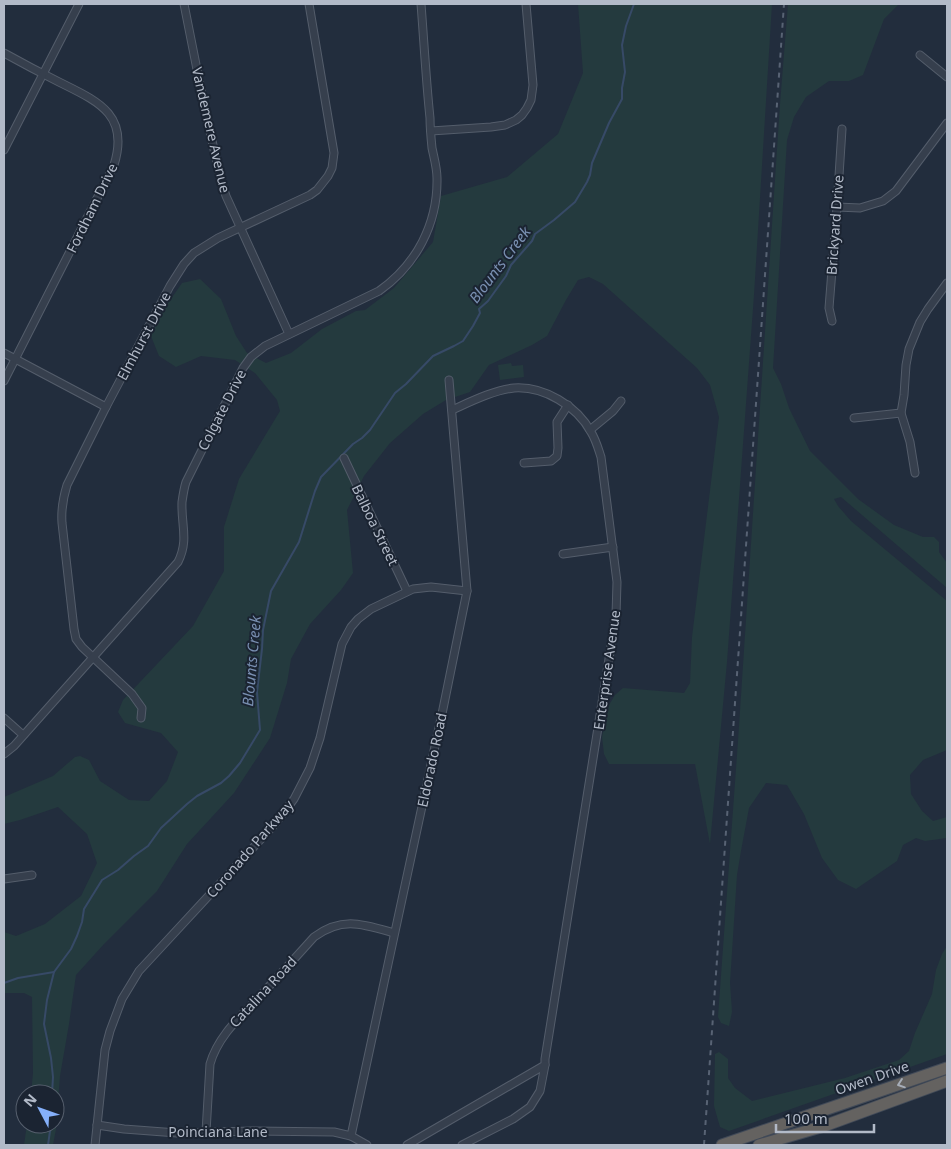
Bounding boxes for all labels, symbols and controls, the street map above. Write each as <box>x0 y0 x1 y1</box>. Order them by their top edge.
street label: Vandemere Avenue <box>188 65 235 195</box>
street label: Fordham Drive <box>62 160 122 256</box>
street label: Brickyard Drive <box>822 174 847 276</box>
water label: Blounts Creek <box>464 222 535 307</box>
street label: Elmhurst Drive <box>112 288 175 383</box>
street label: Colgate Drive <box>193 366 250 454</box>
street label: Balboa Street <box>348 481 403 569</box>
street label: Enterprise Avenue <box>589 609 624 731</box>
water label: Blounts Creek <box>237 614 265 707</box>
street label: Eldorado Road <box>412 711 451 809</box>
street label: Coronado Parkway <box>202 795 298 902</box>
street label: Catalina Road <box>225 952 300 1031</box>
street label: Owen Drive <box>832 1056 911 1099</box>
one-way arrow <box>897 1078 906 1088</box>
north arrow <box>15 1084 65 1134</box>
text: N <box>19 1090 41 1111</box>
scale bar <box>776 1102 874 1134</box>
text: 100 m <box>784 1108 828 1128</box>
street label: Poinciana Lane <box>168 1122 268 1141</box>

